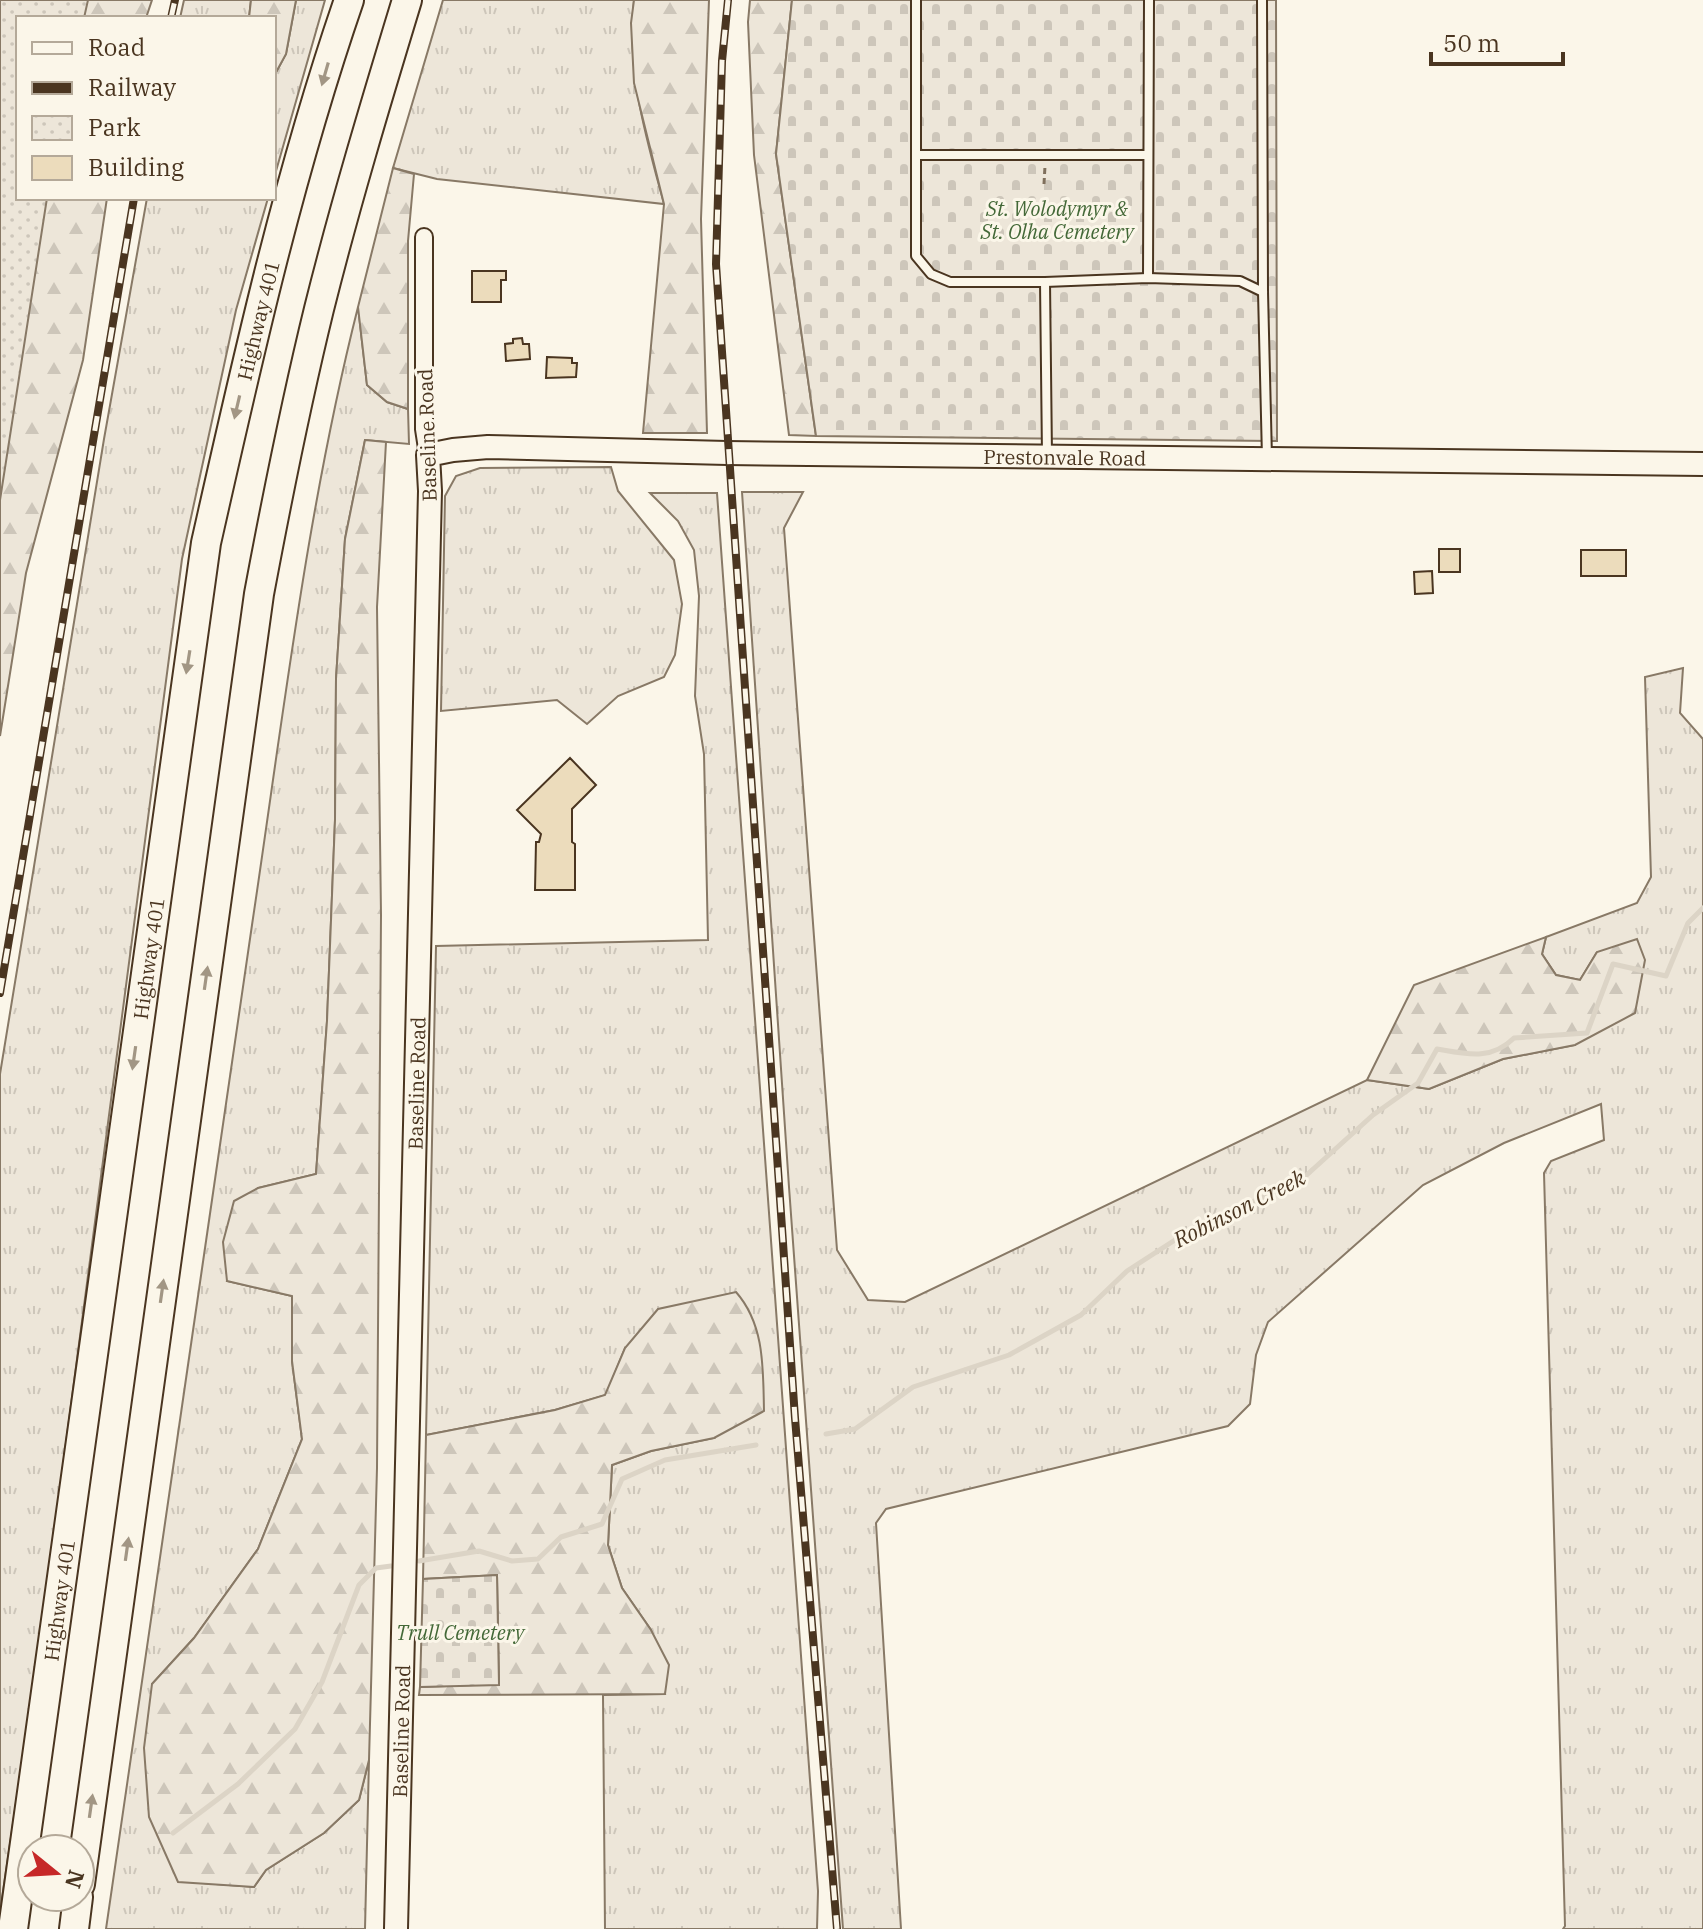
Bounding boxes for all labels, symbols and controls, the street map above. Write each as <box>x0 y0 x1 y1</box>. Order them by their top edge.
legend <box>16 16 276 200</box>
scale bar <box>1431 16 1563 66</box>
text: 50 m <box>1443 27 1500 59</box>
text: Road <box>88 31 145 63</box>
one-way arrow <box>318 63 331 87</box>
text: Railway <box>88 71 176 103</box>
text: Park <box>88 111 140 143</box>
text: Building <box>88 151 184 183</box>
park label: St. Wolodymyr & St. Olha Cemetery <box>979 195 1135 245</box>
street label: Highway 401 <box>230 257 285 383</box>
street label: Baseline Road <box>411 368 443 502</box>
one-way arrow <box>230 394 243 419</box>
street label: Prestonvale Road <box>983 442 1146 471</box>
one-way arrow <box>182 650 194 675</box>
street label: Highway 401 <box>126 896 170 1021</box>
one-way arrow <box>200 966 213 991</box>
street label: Baseline Road <box>401 1016 431 1150</box>
one-way arrow <box>127 1046 140 1071</box>
water label: Robinson Creek <box>1167 1162 1310 1254</box>
one-way arrow <box>156 1279 169 1304</box>
one-way arrow <box>121 1536 134 1561</box>
street label: Highway 401 <box>37 1538 81 1663</box>
park label: Trull Cemetery <box>396 1619 526 1646</box>
street label: Baseline Road <box>386 1664 416 1798</box>
one-way arrow <box>85 1794 98 1819</box>
north arrow <box>16 1833 96 1913</box>
text: N <box>59 1867 92 1892</box>

